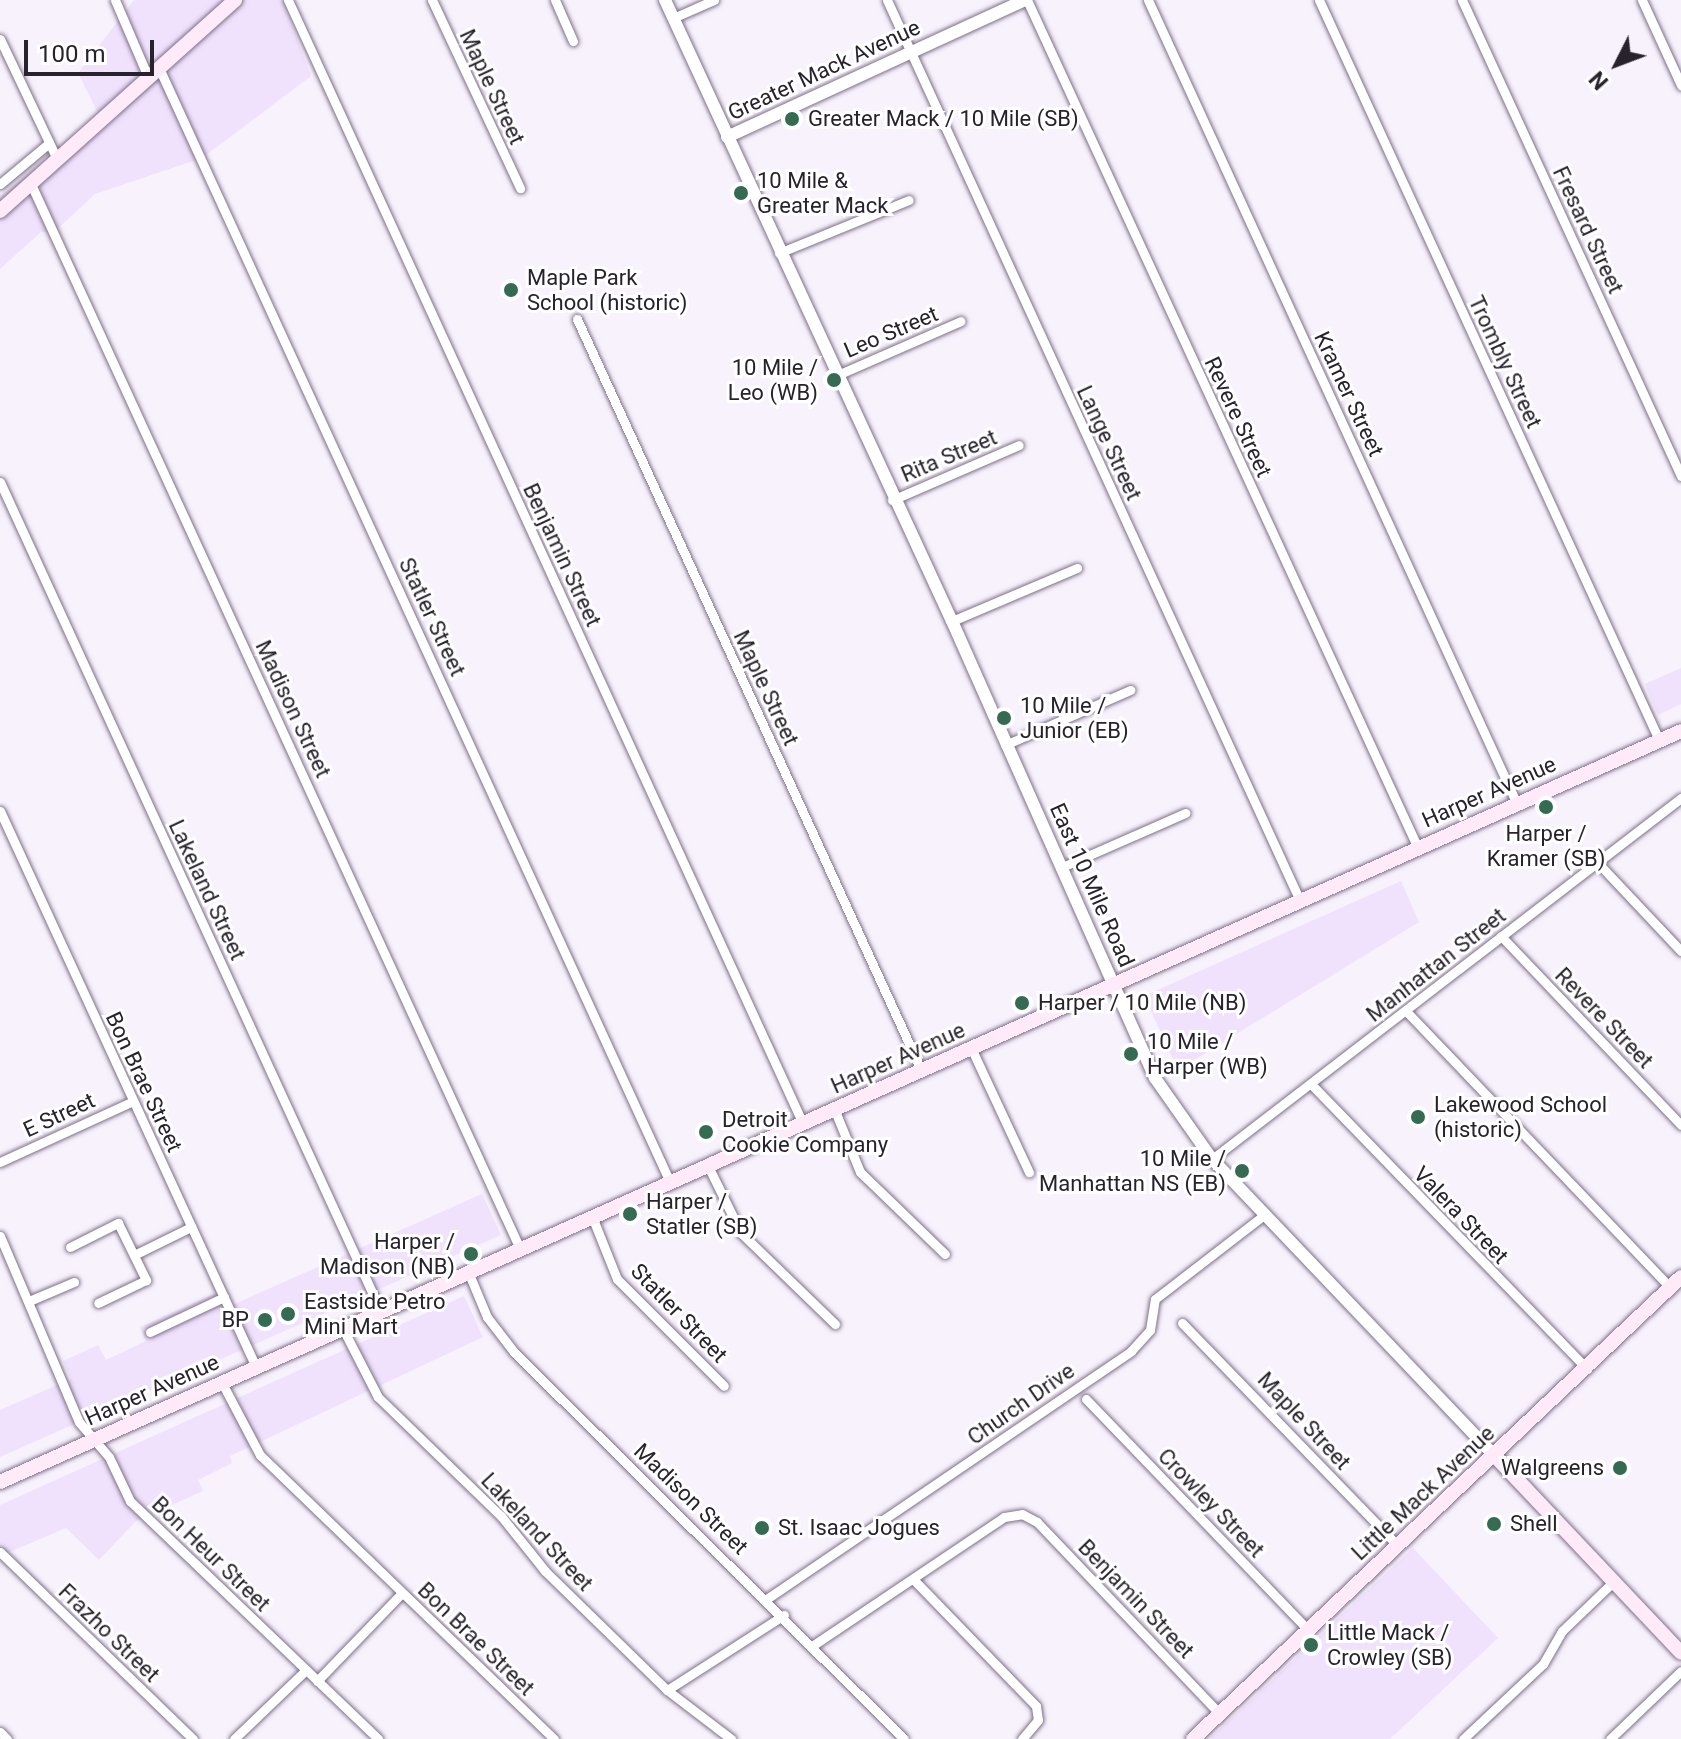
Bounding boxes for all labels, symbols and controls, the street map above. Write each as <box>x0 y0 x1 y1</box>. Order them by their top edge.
street label: Greater Mack Avenue <box>724 14 924 126</box>
scale bar <box>28 24 158 74</box>
north arrow <box>1577 24 1657 104</box>
street label: Maple Street <box>454 25 530 149</box>
text: 100 m <box>38 40 105 68</box>
text: N <box>1584 66 1613 95</box>
place label: Greater Mack / 10 Mile (SB) <box>808 106 1079 132</box>
marker: Greater Mack / 10 Mile (SB) <box>783 110 801 128</box>
street label: Fresard Street <box>1547 162 1629 298</box>
place label: 10 Mile & Greater Mack <box>757 167 888 218</box>
marker: 10 Mile & Greater Mack <box>732 184 750 202</box>
place label: Maple Park School (historic) <box>527 264 687 316</box>
marker: Maple Park School (historic) <box>502 281 520 299</box>
street label: Trombly Street <box>1463 292 1547 432</box>
street label: Leo Street <box>840 300 942 364</box>
street label: Kramer Street <box>1309 327 1389 461</box>
street label: Revere Street <box>1199 353 1277 481</box>
place label: 10 Mile / Leo (WB) <box>728 354 818 406</box>
marker: 10 Mile / Leo (WB) <box>825 371 843 389</box>
street label: Lange Street <box>1071 381 1147 505</box>
street label: Rita Street <box>897 424 1001 488</box>
street label: Benjamin Street <box>517 479 607 631</box>
street label: Statler Street <box>393 554 471 680</box>
street label: Maple Street <box>728 626 804 750</box>
street label: Madison Street <box>250 636 336 782</box>
place label: 10 Mile / Junior (EB) <box>1020 692 1129 744</box>
marker: 10 Mile / Junior (EB) <box>995 709 1013 727</box>
street label: Harper Avenue <box>1418 751 1560 833</box>
marker: Harper / Kramer (SB) <box>1537 798 1555 816</box>
street label: East 10 Mile Road <box>1044 799 1140 971</box>
street label: Lakeland Street <box>163 816 251 964</box>
place label: Harper / Kramer (SB) <box>1487 820 1605 872</box>
street label: Manhattan Street <box>1361 902 1511 1028</box>
street label: Revere Street <box>1549 962 1659 1074</box>
place label: Harper / 10 Mile (NB) <box>1038 990 1246 1016</box>
marker: Harper / 10 Mile (NB) <box>1013 994 1031 1012</box>
street label: Bon Brae Street <box>100 1008 188 1156</box>
street label: Harper Avenue <box>827 1017 969 1099</box>
place label: 10 Mile / Harper (WB) <box>1147 1028 1268 1080</box>
marker: 10 Mile / Harper (WB) <box>1122 1045 1140 1063</box>
street label: E Street <box>19 1087 99 1143</box>
place label: Lakewood School (historic) <box>1434 1091 1607 1142</box>
place label: Detroit Cookie Company <box>722 1106 888 1158</box>
marker: Lakewood School (historic) <box>1409 1108 1427 1126</box>
marker: Detroit Cookie Company <box>697 1123 715 1141</box>
place label: 10 Mile / Manhattan NS (EB) <box>1039 1145 1226 1196</box>
street label: Valera Street <box>1408 1161 1514 1269</box>
marker: 10 Mile / Manhattan NS (EB) <box>1233 1162 1251 1180</box>
place label: Harper / Statler (SB) <box>646 1188 757 1240</box>
marker: Harper / Statler (SB) <box>621 1205 639 1223</box>
place label: Harper / Madison (NB) <box>320 1228 455 1280</box>
marker: Harper / Madison (NB) <box>462 1245 480 1263</box>
street label: Statler Street <box>625 1258 733 1368</box>
place label: Eastside Petro Mini Mart <box>304 1288 446 1340</box>
marker: Eastside Petro Mini Mart <box>279 1305 297 1323</box>
place label: BP <box>221 1307 249 1333</box>
marker: BP <box>256 1311 274 1329</box>
street label: Harper Avenue <box>81 1349 223 1431</box>
street label: Church Drive <box>963 1358 1079 1450</box>
street label: Maple Street <box>1252 1367 1356 1475</box>
street label: Little Mack Avenue <box>1346 1420 1500 1566</box>
street label: Madison Street <box>628 1438 754 1560</box>
street label: Crowley Street <box>1152 1443 1270 1563</box>
place label: Walgreens <box>1501 1455 1604 1481</box>
marker: Walgreens <box>1611 1459 1629 1477</box>
street label: Lakeland Street <box>476 1467 598 1597</box>
street label: Bon Heur Street <box>146 1491 276 1617</box>
place label: Shell <box>1510 1511 1558 1537</box>
place label: St. Isaac Jogues <box>778 1515 940 1541</box>
marker: Shell <box>1485 1515 1503 1533</box>
marker: St. Isaac Jogues <box>753 1519 771 1537</box>
street label: Benjamin Street <box>1073 1534 1199 1664</box>
street label: Bon Brae Street <box>412 1577 540 1701</box>
street label: Frazho Street <box>53 1578 165 1688</box>
place label: Little Mack / Crowley (SB) <box>1327 1619 1452 1670</box>
marker: Little Mack / Crowley (SB) <box>1302 1636 1320 1654</box>

